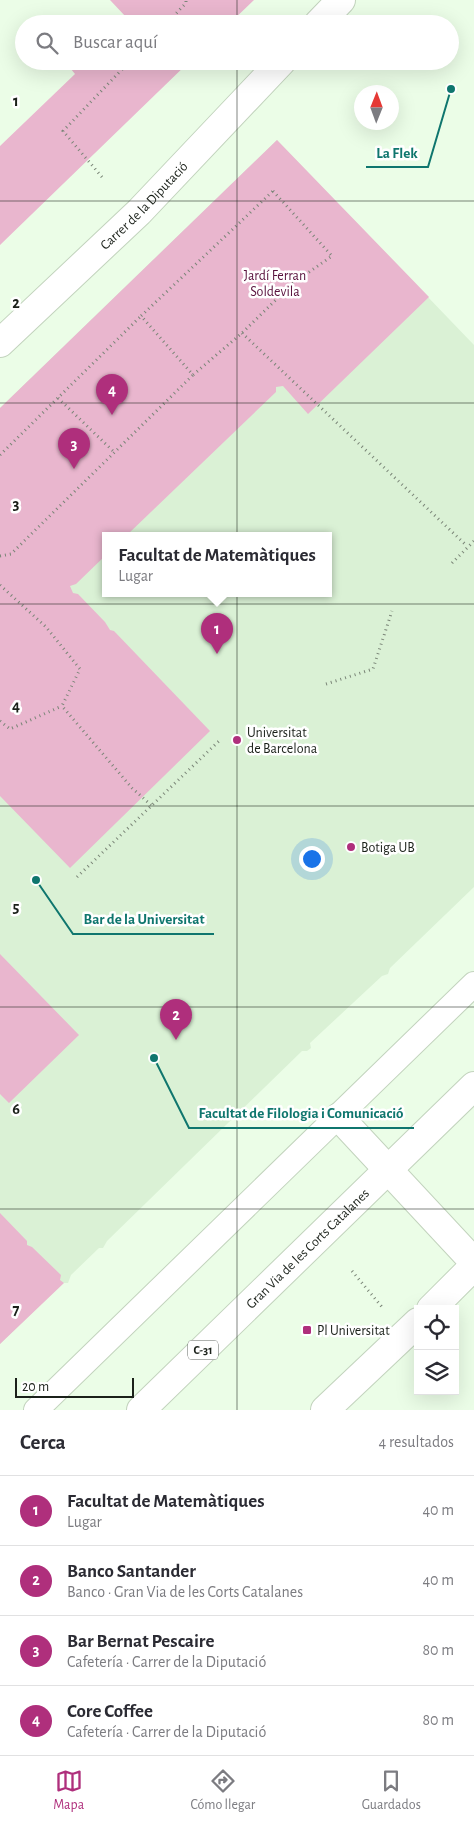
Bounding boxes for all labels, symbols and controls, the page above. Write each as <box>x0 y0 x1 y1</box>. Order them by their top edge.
search box <box>15 15 459 70</box>
icon: search <box>33 29 61 57</box>
text: Buscar aquí <box>73 33 158 52</box>
north arrow <box>354 85 399 130</box>
text: 1 <box>13 93 19 109</box>
callout: La Flek <box>366 137 428 167</box>
text: La Flek <box>376 146 418 161</box>
street label: Carrer de la Diputació <box>98 159 191 253</box>
park label: Jardí Ferran Soldevila <box>244 269 306 299</box>
text: 2 <box>12 295 20 311</box>
pin: 4 <box>96 374 128 415</box>
pin: 3 <box>58 428 90 469</box>
text: 3 <box>13 496 20 512</box>
popup <box>102 532 332 597</box>
text: Facultat de Matemàtiques <box>118 546 316 565</box>
text: Lugar <box>118 568 153 584</box>
pin: 1 <box>201 613 233 654</box>
text: 4 <box>12 698 20 714</box>
place label: Universitat de Barcelona <box>247 726 318 756</box>
marker: Universitat de Barcelona <box>231 734 243 746</box>
marker: Botiga UB <box>345 841 357 853</box>
place label: Botiga UB <box>361 841 415 855</box>
your location <box>299 846 325 872</box>
text: 5 <box>13 899 20 915</box>
callout: Bar de la Universitat <box>73 904 214 934</box>
text: Bar de la Universitat <box>84 912 204 927</box>
pin: 2 <box>160 999 192 1040</box>
callout: Facultat de Filologia i Comunicació <box>189 1098 414 1128</box>
text: 6 <box>12 1101 20 1117</box>
text: Facultat de Filologia i Comunicació <box>198 1106 404 1121</box>
street label: Gran Via de les Corts Catalanes <box>244 1186 372 1312</box>
text: 7 <box>13 1302 20 1318</box>
map controls <box>414 1305 459 1395</box>
button: locate <box>414 1305 459 1350</box>
marker: Pl Universitat <box>301 1324 313 1336</box>
place label: Pl Universitat <box>317 1324 390 1338</box>
road number: C-31 <box>188 1340 218 1360</box>
button: layers <box>414 1350 459 1395</box>
scale bar <box>15 1375 134 1398</box>
text: 20 m <box>22 1380 49 1394</box>
text: Cerca <box>20 1432 66 1453</box>
text: 4 resultados <box>379 1434 454 1450</box>
text: Facultat de Matemàtiques <box>67 1492 265 1511</box>
text: 1 <box>33 1502 39 1518</box>
text: 40 m <box>422 1502 454 1518</box>
text: Lugar <box>67 1514 102 1530</box>
text: Banco Santander <box>67 1562 196 1581</box>
text: 2 <box>32 1572 40 1588</box>
text: 40 m <box>422 1572 454 1588</box>
text: Banco · Gran Via de les Corts Catalanes <box>67 1584 303 1600</box>
text: Bar Bernat Pescaire <box>67 1632 214 1651</box>
text: 3 <box>33 1642 39 1658</box>
text: 80 m <box>423 1642 454 1658</box>
text: Cafetería · Carrer de la Diputació <box>67 1654 266 1670</box>
text: Core Coffee <box>67 1702 153 1721</box>
text: 4 <box>32 1712 40 1728</box>
text: 80 m <box>423 1712 454 1728</box>
text: Cafetería · Carrer de la Diputació <box>67 1724 266 1740</box>
tab: Mapa <box>53 1767 84 1814</box>
tab: Cómo llegar <box>191 1767 255 1814</box>
tab: Guardados <box>362 1767 421 1814</box>

